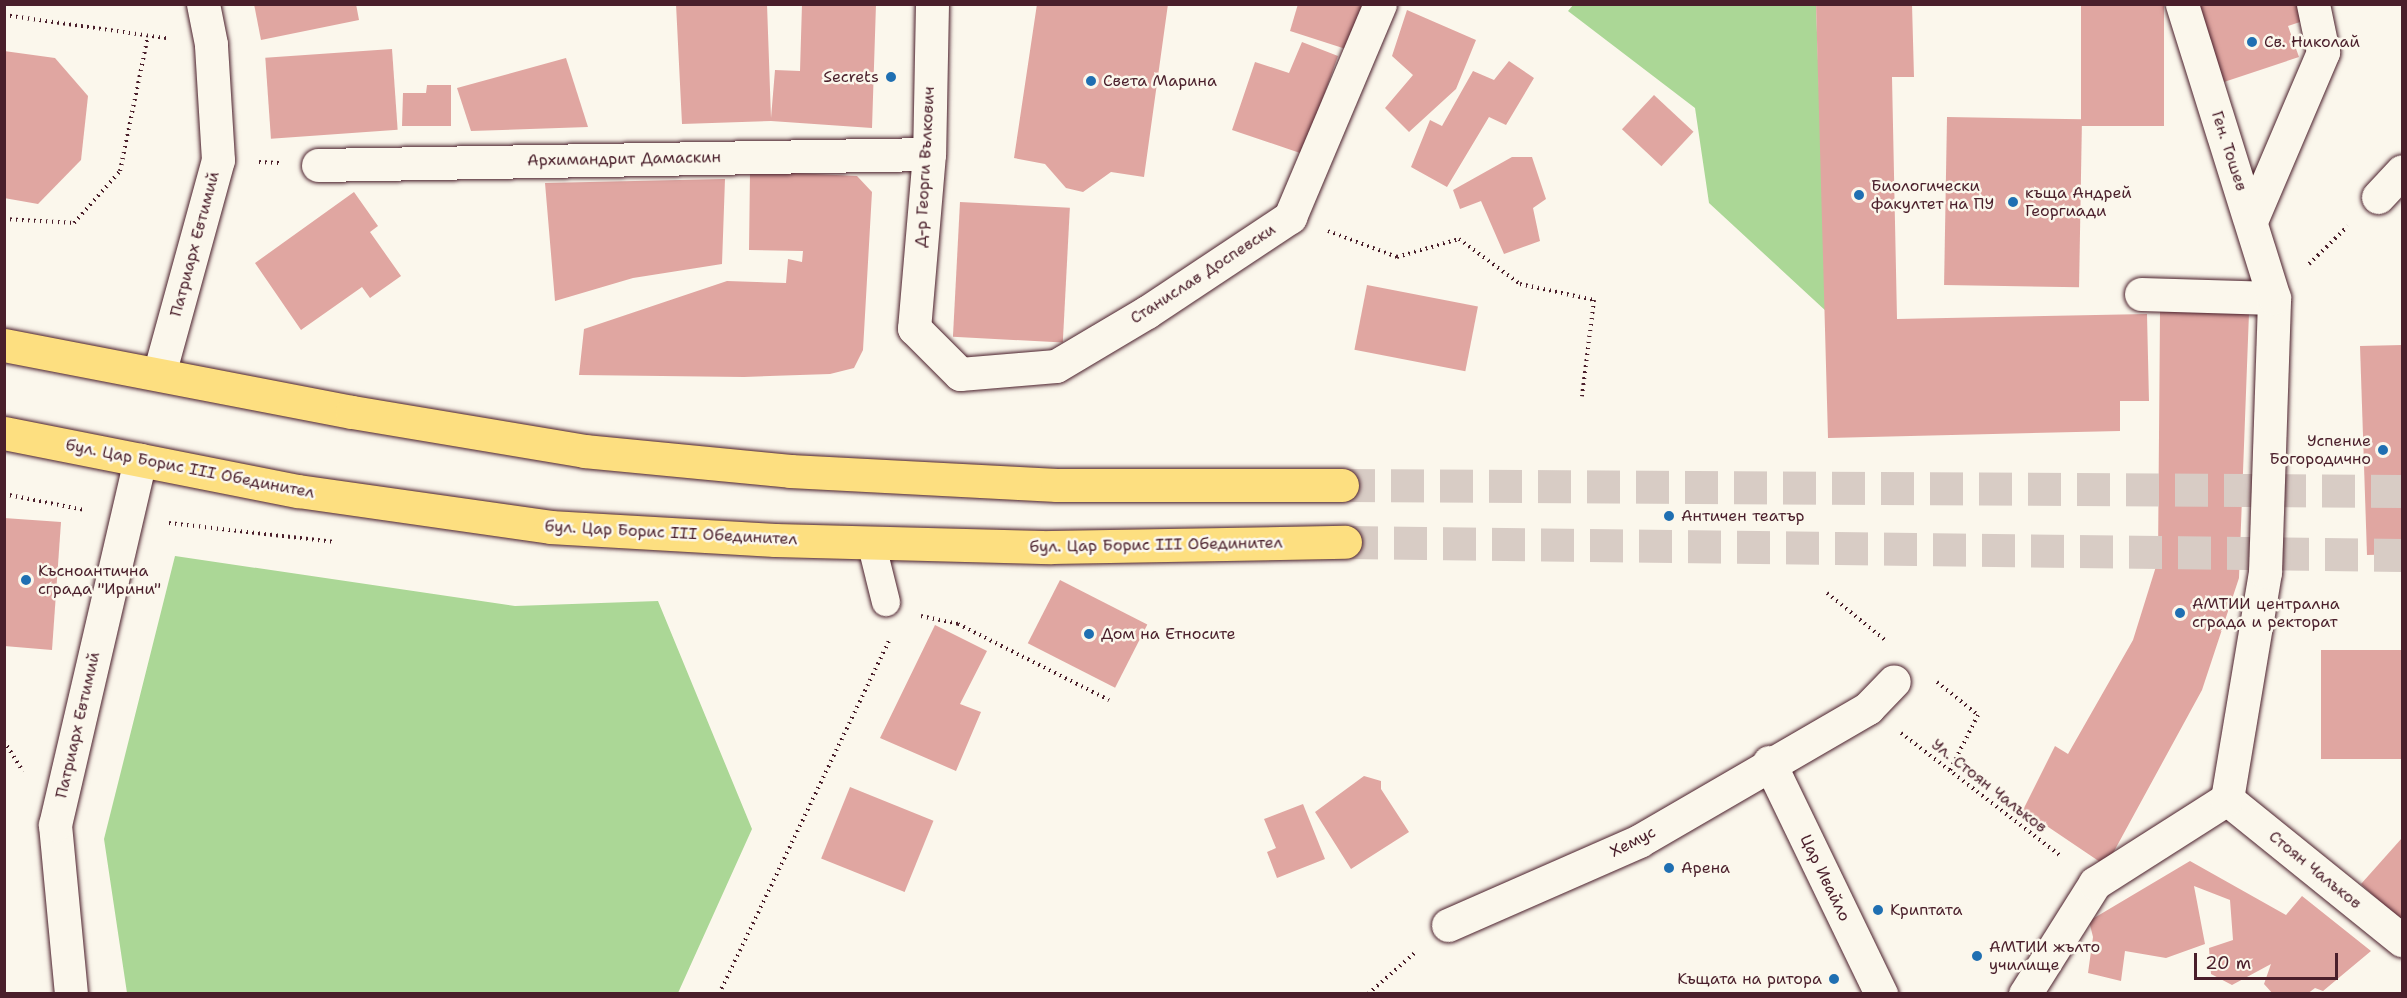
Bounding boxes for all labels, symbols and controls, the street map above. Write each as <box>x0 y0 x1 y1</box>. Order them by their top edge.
place label: Св. Николай <box>2264 32 2360 52</box>
marker: Св. Николай <box>2245 35 2259 49</box>
place label: Secrets <box>823 67 879 87</box>
marker: Secrets <box>884 70 898 84</box>
place label: Света Марина <box>1103 71 1217 91</box>
marker: Света Марина <box>1084 74 1098 88</box>
street label: Д-р Георги Вълкович <box>911 86 939 248</box>
street label: Ген. Тошев <box>2207 109 2251 193</box>
street label: Архимандрит Дамаскин <box>527 148 721 170</box>
street label: Патриарх Евтимий <box>166 169 224 319</box>
place label: Биологически факултет на ПУ <box>1871 176 1994 214</box>
place label: къща Андрей Георгиади <box>2025 183 2132 221</box>
marker: Биологически факултет на ПУ <box>1852 188 1866 202</box>
marker: къща Андрей Георгиади <box>2006 195 2020 209</box>
street label: Станислав Доспевски <box>1127 220 1279 328</box>
place label: Успение Богородично <box>2269 431 2371 469</box>
street label: бул. Цар Борис III Обединител <box>64 435 316 503</box>
marker: Успение Богородично <box>2376 443 2390 457</box>
place label: Античен театър <box>1681 506 1805 526</box>
marker: Античен театър <box>1662 509 1676 523</box>
street label: бул. Цар Борис III Обединител <box>544 517 798 549</box>
street label: бул. Цар Борис III Обединител <box>1029 533 1283 557</box>
place label: Късноантична сграда "Ирини" <box>38 561 161 599</box>
marker: Късноантична сграда "Ирини" <box>19 573 33 587</box>
place label: АМТИИ централна сграда и ректорат <box>2192 594 2340 632</box>
marker: АМТИИ централна сграда и ректорат <box>2173 606 2187 620</box>
place label: Дом на Етносите <box>1101 624 1236 644</box>
marker: Дом на Етносите <box>1082 627 1096 641</box>
street label: Патриарх Евтимий <box>52 650 104 800</box>
street label: Ул. Стоян Чалъков <box>1927 735 2051 837</box>
street label: Хемус <box>1607 822 1659 862</box>
street label: Стоян Чалъков <box>2265 827 2365 913</box>
street label: Цар Ивайло <box>1796 831 1854 925</box>
place label: Арена <box>1681 858 1730 878</box>
marker: Арена <box>1662 861 1676 875</box>
place label: Криптата <box>1890 900 1962 920</box>
marker: Криптата <box>1871 903 1885 917</box>
place label: АМТИИ жълто училище <box>1989 937 2100 975</box>
scale bar <box>2197 941 2341 979</box>
marker: АМТИИ жълто училище <box>1970 949 1984 963</box>
text: 20 m <box>2205 951 2251 975</box>
place label: Къщата на ритора <box>1677 969 1822 989</box>
marker: Къщата на ритора <box>1827 972 1841 986</box>

